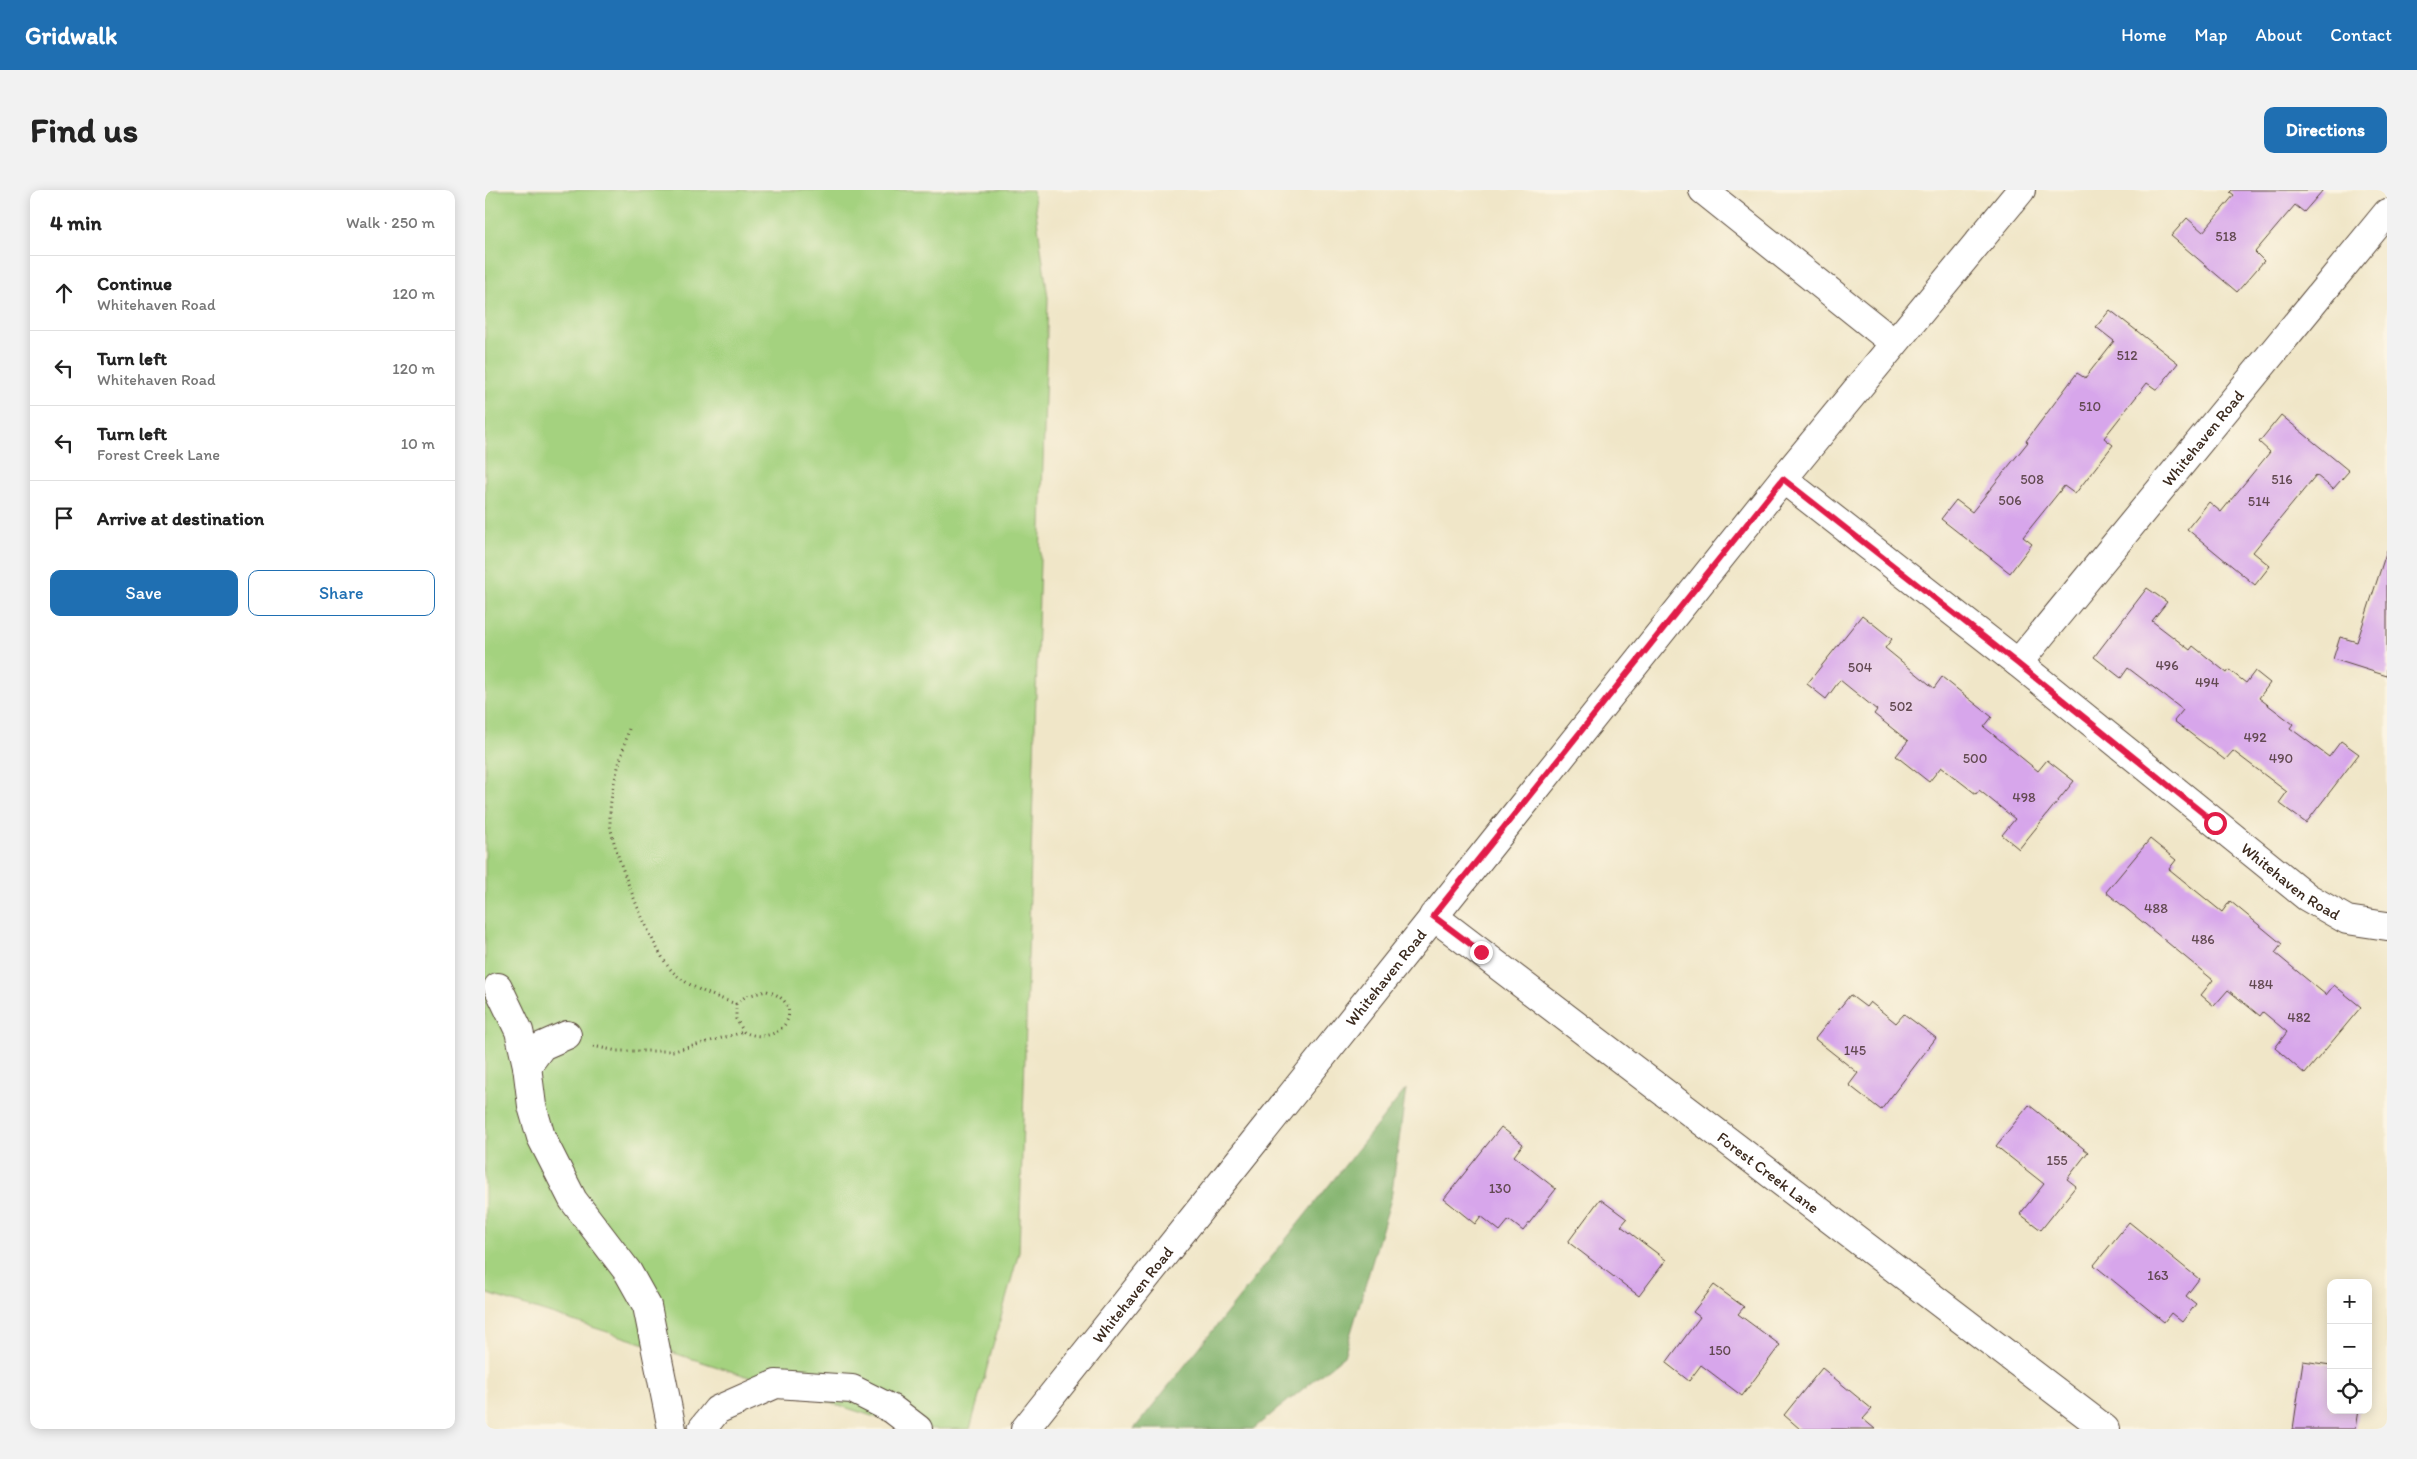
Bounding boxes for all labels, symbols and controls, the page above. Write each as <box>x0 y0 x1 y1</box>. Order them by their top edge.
text: Gridwalk <box>25 21 117 50</box>
text: Home <box>2121 24 2167 46</box>
text: Map <box>2195 24 2228 46</box>
text: About <box>2256 24 2302 46</box>
text: Contact <box>2330 24 2392 46</box>
button: Directions <box>2264 107 2387 153</box>
text: Find us <box>30 109 138 151</box>
text: 4 min <box>50 210 102 235</box>
text: Walk · 250 m <box>346 213 435 232</box>
house number: 518 <box>2215 228 2237 245</box>
text: Continue <box>97 272 172 295</box>
icon: ahead <box>50 279 78 307</box>
text: 120 m <box>392 284 435 303</box>
text: Whitehaven Road <box>97 295 216 314</box>
text: Turn left <box>97 347 167 370</box>
house number: 512 <box>2116 347 2138 364</box>
icon: left <box>50 354 78 382</box>
text: 120 m <box>392 359 435 378</box>
text: Whitehaven Road <box>97 370 216 389</box>
street label: Whitehaven Road <box>2157 386 2248 490</box>
house number: 510 <box>2079 398 2101 415</box>
text: Turn left <box>97 422 167 445</box>
icon: left <box>50 429 78 457</box>
text: 10 m <box>401 434 435 453</box>
text: Forest Creek Lane <box>97 445 220 464</box>
house number: 508 <box>2020 471 2044 488</box>
house number: 516 <box>2271 471 2293 488</box>
house number: 506 <box>1998 492 2022 509</box>
house number: 514 <box>2248 493 2271 510</box>
icon: arrive <box>50 504 78 532</box>
text: Arrive at destination <box>97 507 264 530</box>
button: Save <box>50 570 238 616</box>
button: Share <box>248 570 435 616</box>
house number: 496 <box>2155 657 2179 674</box>
house number: 504 <box>1848 659 1873 676</box>
house number: 494 <box>2195 674 2220 691</box>
house number: 502 <box>1889 698 1913 715</box>
house number: 492 <box>2243 729 2267 746</box>
house number: 500 <box>1963 750 1987 767</box>
house number: 490 <box>2269 750 2293 767</box>
house number: 498 <box>2012 789 2036 806</box>
route start <box>2204 812 2227 835</box>
street label: Whitehaven Road <box>2237 838 2344 924</box>
house number: 488 <box>2144 900 2168 917</box>
street label: Whitehaven Road <box>1341 925 1430 1030</box>
house number: 486 <box>2191 931 2215 948</box>
route end <box>1470 941 1493 964</box>
house number: 484 <box>2249 976 2274 993</box>
house number: 482 <box>2287 1009 2311 1026</box>
house number: 145 <box>1844 1042 1866 1059</box>
street label: Forest Creek Lane <box>1714 1127 1823 1217</box>
house number: 155 <box>2046 1152 2068 1169</box>
house number: 130 <box>1489 1180 1511 1197</box>
street label: Whitehaven Road <box>1088 1242 1177 1347</box>
house number: 163 <box>2147 1267 2169 1284</box>
map controls <box>2327 1279 2372 1414</box>
button: + <box>2327 1279 2372 1324</box>
button: − <box>2327 1324 2372 1369</box>
house number: 150 <box>1709 1342 1731 1359</box>
button: locate <box>2327 1369 2372 1414</box>

